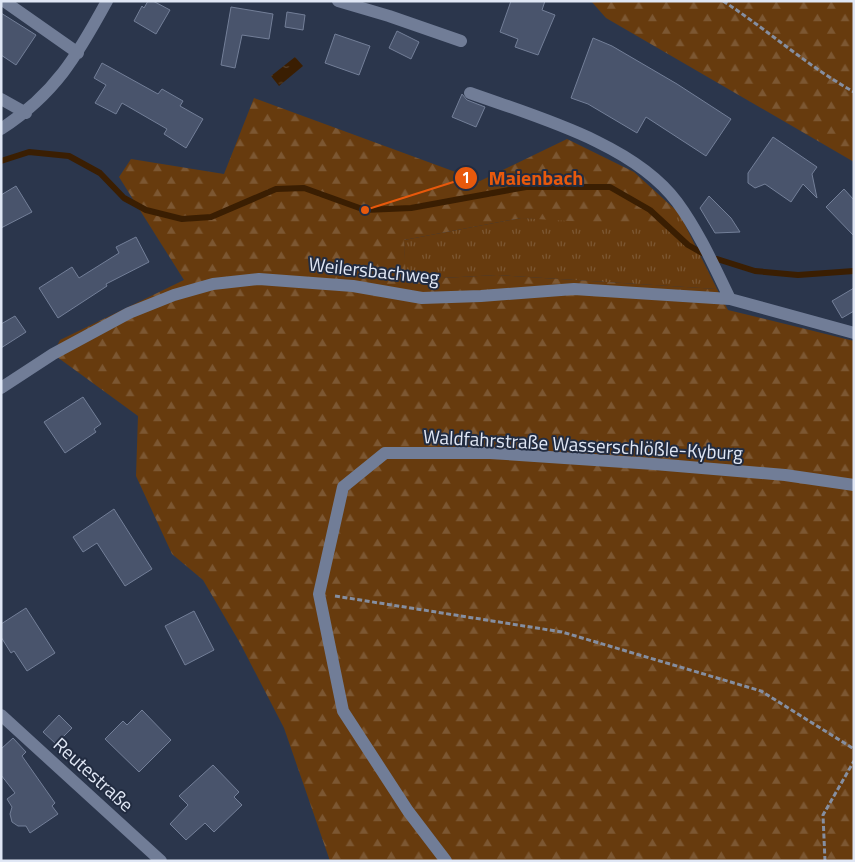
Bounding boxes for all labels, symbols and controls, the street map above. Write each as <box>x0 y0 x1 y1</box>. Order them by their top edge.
callout: Maienbach <box>454 161 593 196</box>
text: Maienbach <box>489 162 583 193</box>
text: 1 <box>462 166 470 189</box>
street label: Weilersbachweg <box>307 249 441 291</box>
street label: Waldfahrstraße Wasserschlößle-Kyburg <box>422 421 744 467</box>
street label: Reutestraße <box>47 730 141 818</box>

